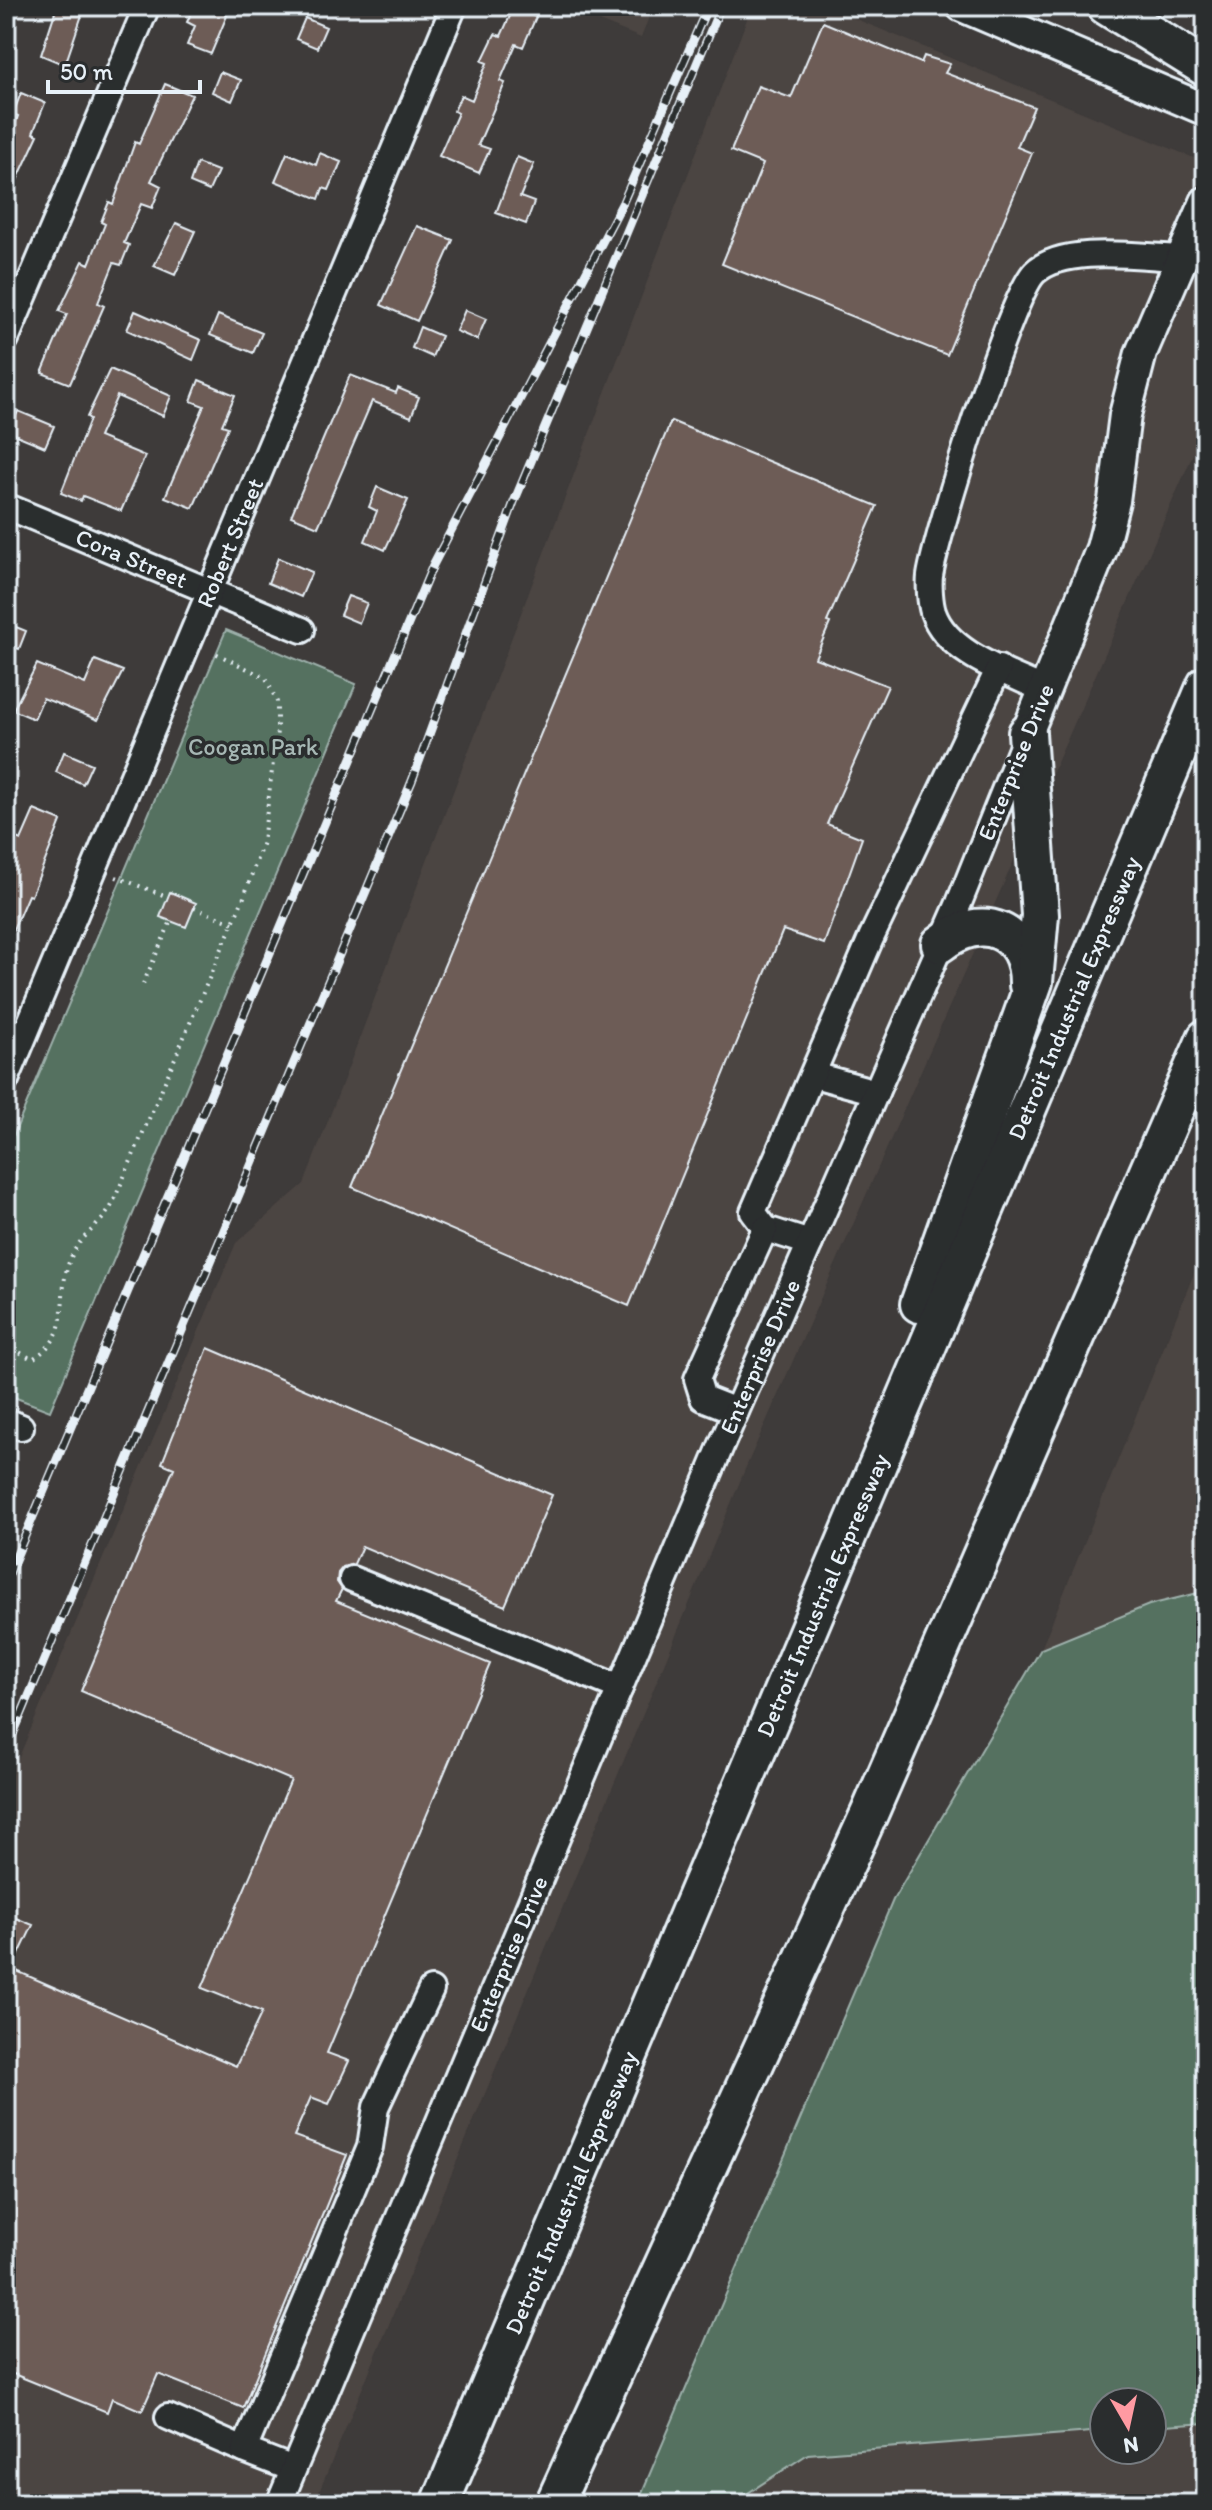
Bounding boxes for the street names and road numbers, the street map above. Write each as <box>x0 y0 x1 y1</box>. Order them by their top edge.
street label: Robert Street <box>190 474 269 612</box>
street label: Cora Street <box>71 522 192 594</box>
street label: Enterprise Drive <box>971 679 1060 844</box>
street label: Detroit Industrial Expressway <box>1001 852 1146 1144</box>
street label: Enterprise Drive <box>713 1275 806 1439</box>
street label: Detroit Industrial Expressway <box>750 1449 895 1741</box>
street label: Enterprise Drive <box>463 1871 554 2036</box>
street label: Detroit Industrial Expressway <box>498 2046 643 2338</box>

